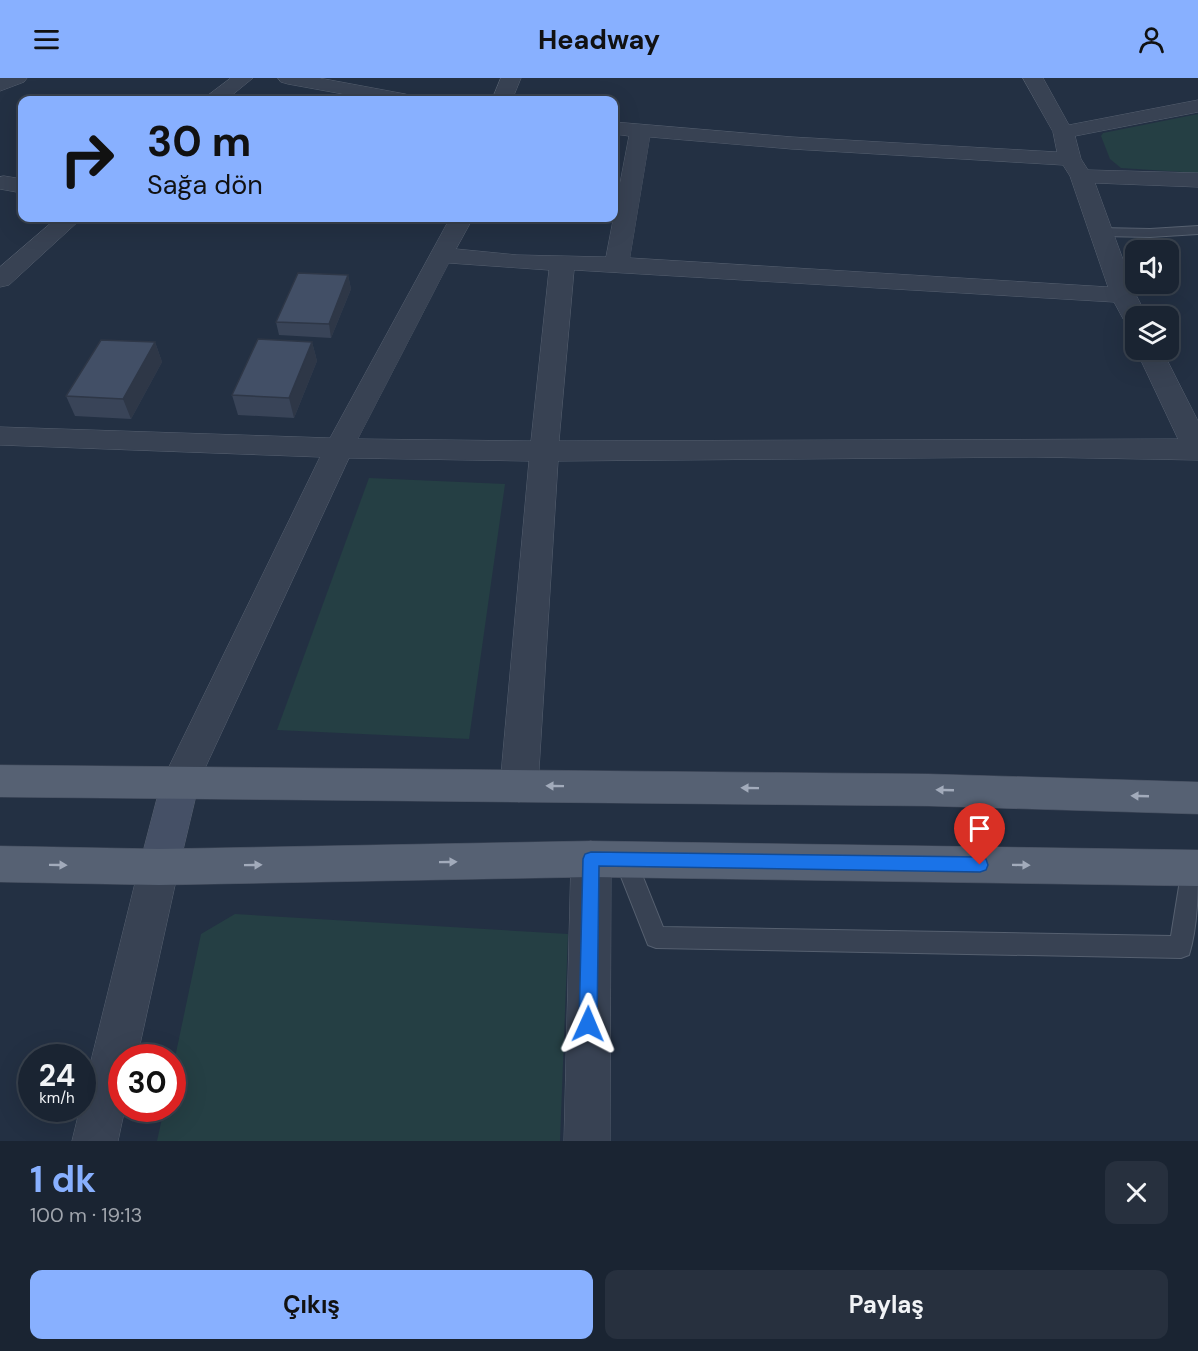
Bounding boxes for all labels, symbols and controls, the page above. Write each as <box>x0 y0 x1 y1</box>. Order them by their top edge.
text: Headway <box>538 22 660 57</box>
icon: menu <box>30 23 63 56</box>
icon: person <box>1135 23 1168 56</box>
text: 30 m <box>147 114 251 169</box>
icon: right <box>48 120 126 198</box>
text: Sağa dön <box>147 167 263 202</box>
map controls <box>1125 240 1179 360</box>
button: sound <box>1125 240 1179 294</box>
button: layers <box>1125 306 1179 360</box>
one-way arrow <box>545 781 564 791</box>
one-way arrow <box>740 783 759 793</box>
one-way arrow <box>935 786 954 795</box>
one-way arrow <box>1130 791 1149 801</box>
pin <box>954 803 1005 865</box>
icon: arrive <box>963 812 996 845</box>
one-way arrow <box>439 857 458 866</box>
one-way arrow <box>49 860 68 870</box>
one-way arrow <box>244 860 263 870</box>
one-way arrow <box>1012 860 1031 870</box>
position arrow <box>556 992 620 1056</box>
speed limit sign: 30 <box>108 1044 186 1122</box>
text: 24 <box>39 1056 75 1095</box>
text: km/h <box>39 1088 75 1108</box>
text: 1 dk <box>30 1156 96 1203</box>
button: close <box>1105 1161 1168 1224</box>
text: 100 m · 19:13 <box>30 1202 142 1228</box>
button: Çıkış <box>30 1270 593 1339</box>
button: Paylaş <box>605 1270 1168 1339</box>

